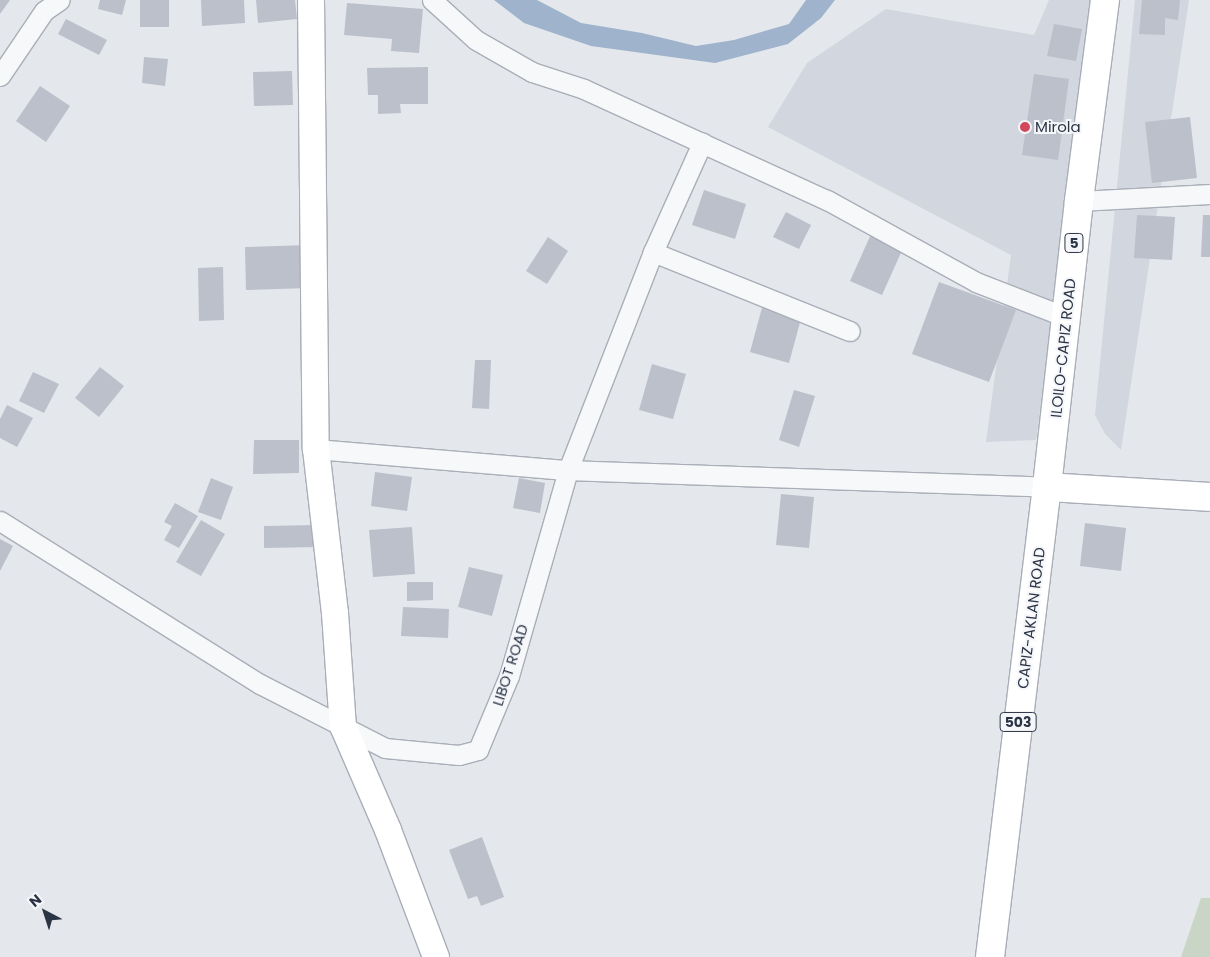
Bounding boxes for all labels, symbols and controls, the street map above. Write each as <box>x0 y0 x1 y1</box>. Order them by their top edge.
place label: Mirola <box>1035 118 1081 136</box>
marker: Mirola <box>1019 121 1031 133</box>
road number: 5 <box>1064 232 1084 254</box>
street label: ILOILO-CAPIZ ROAD <box>1047 277 1079 419</box>
street label: CAPIZ-AKLAN ROAD <box>1013 546 1049 690</box>
street label: LIBOT ROAD <box>488 622 532 708</box>
road number: 503 <box>999 710 1037 734</box>
north arrow <box>20 887 70 937</box>
text: N <box>25 889 46 912</box>

